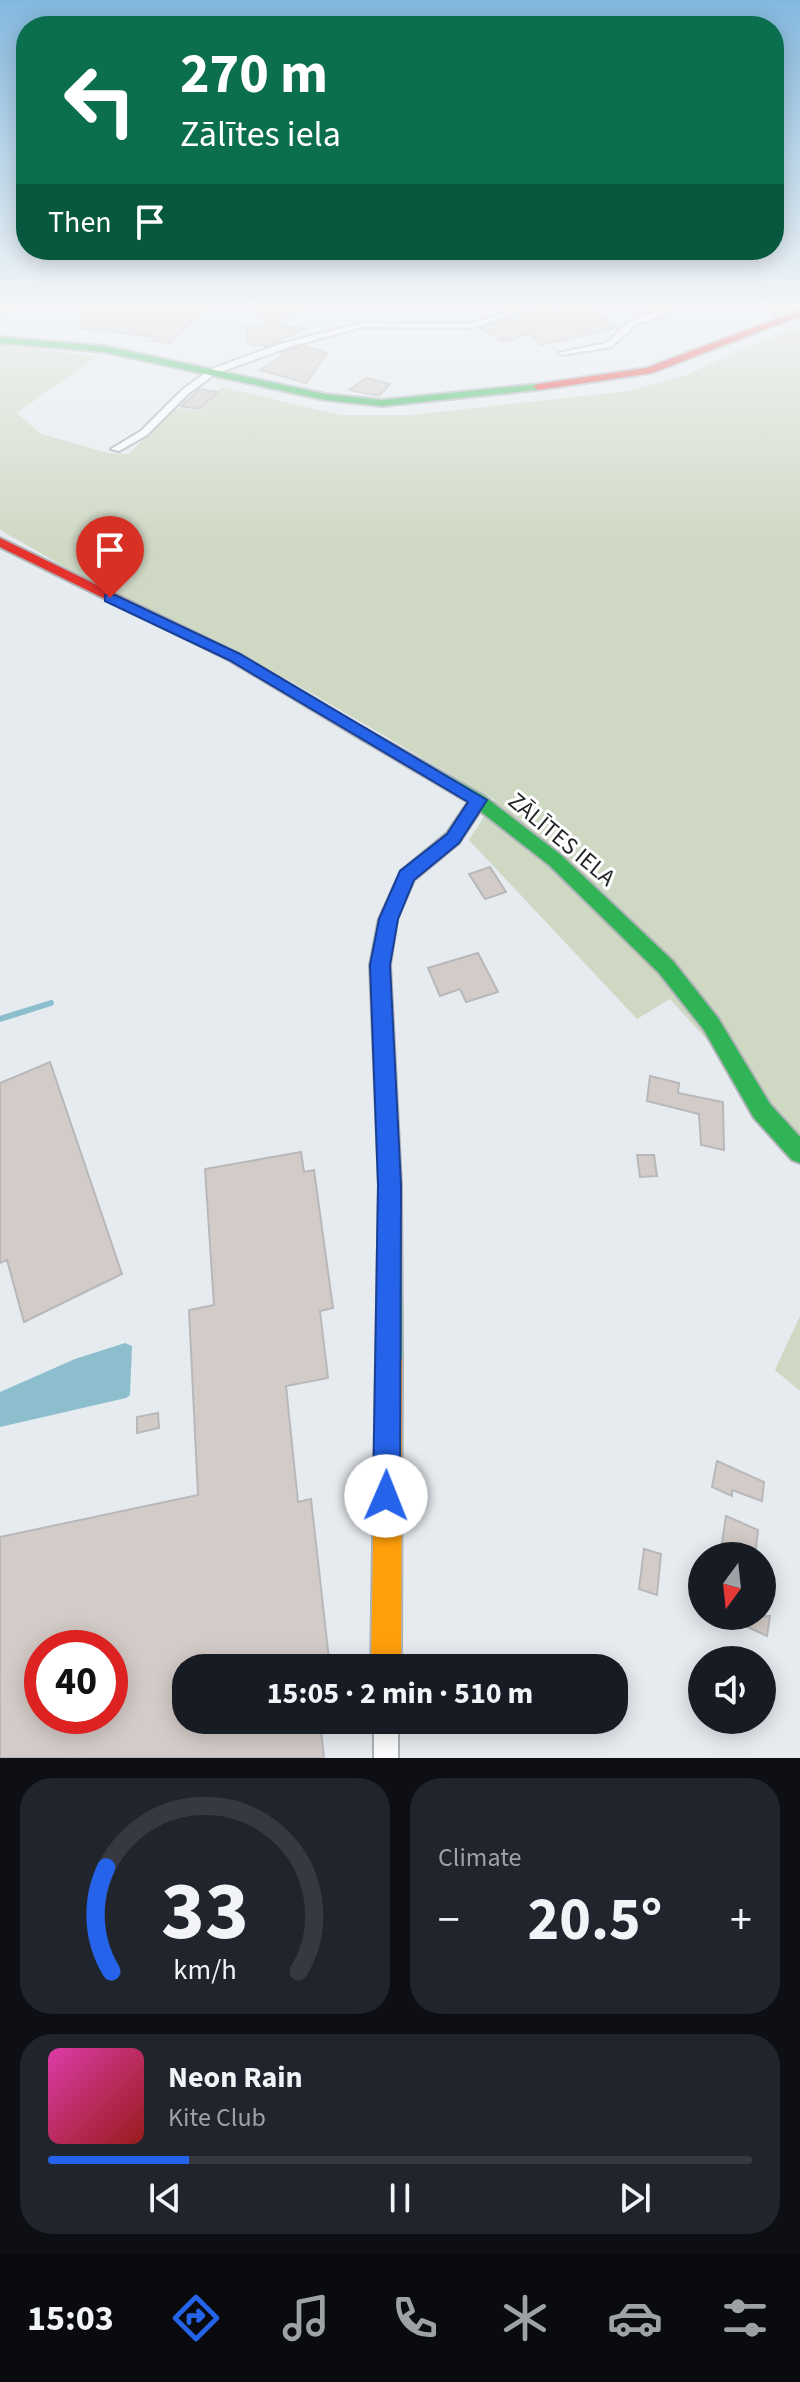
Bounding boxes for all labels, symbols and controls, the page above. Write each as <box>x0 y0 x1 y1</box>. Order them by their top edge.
text: 270 m <box>180 35 328 114</box>
icon: left <box>48 48 152 152</box>
text: Zālītes iela <box>180 109 341 160</box>
icon: arrive <box>128 200 172 244</box>
text: Then <box>48 201 112 244</box>
pin <box>76 516 144 598</box>
icon: arrive <box>88 528 132 572</box>
street label: ZĀLĪTES IELA <box>500 784 623 895</box>
position arrow <box>344 1454 428 1538</box>
north arrow <box>688 1542 776 1630</box>
map controls <box>688 1542 776 1734</box>
speed limit sign: 40 <box>24 1630 128 1734</box>
button: sound <box>688 1646 776 1734</box>
text: 15:05 · 2 min · 510 m <box>267 1672 533 1715</box>
text: Climate <box>438 1839 522 1876</box>
text: 33 <box>161 1853 249 1971</box>
text: 20.5° <box>528 1878 662 1963</box>
text: − <box>438 1889 460 1952</box>
text: + <box>730 1889 752 1952</box>
text: km/h <box>173 1950 237 1990</box>
text: Neon Rain <box>168 2056 303 2099</box>
text: Kite Club <box>168 2099 266 2136</box>
icon: previous <box>143 2176 187 2220</box>
icon: pause <box>378 2176 422 2220</box>
icon: next <box>613 2176 657 2220</box>
icon: directions <box>168 2290 224 2346</box>
icon: music <box>278 2290 334 2346</box>
icon: phone <box>387 2290 443 2346</box>
icon: climate <box>497 2290 553 2346</box>
icon: car <box>607 2290 663 2346</box>
icon: filters <box>717 2290 773 2346</box>
text: 15:03 <box>27 2293 114 2344</box>

